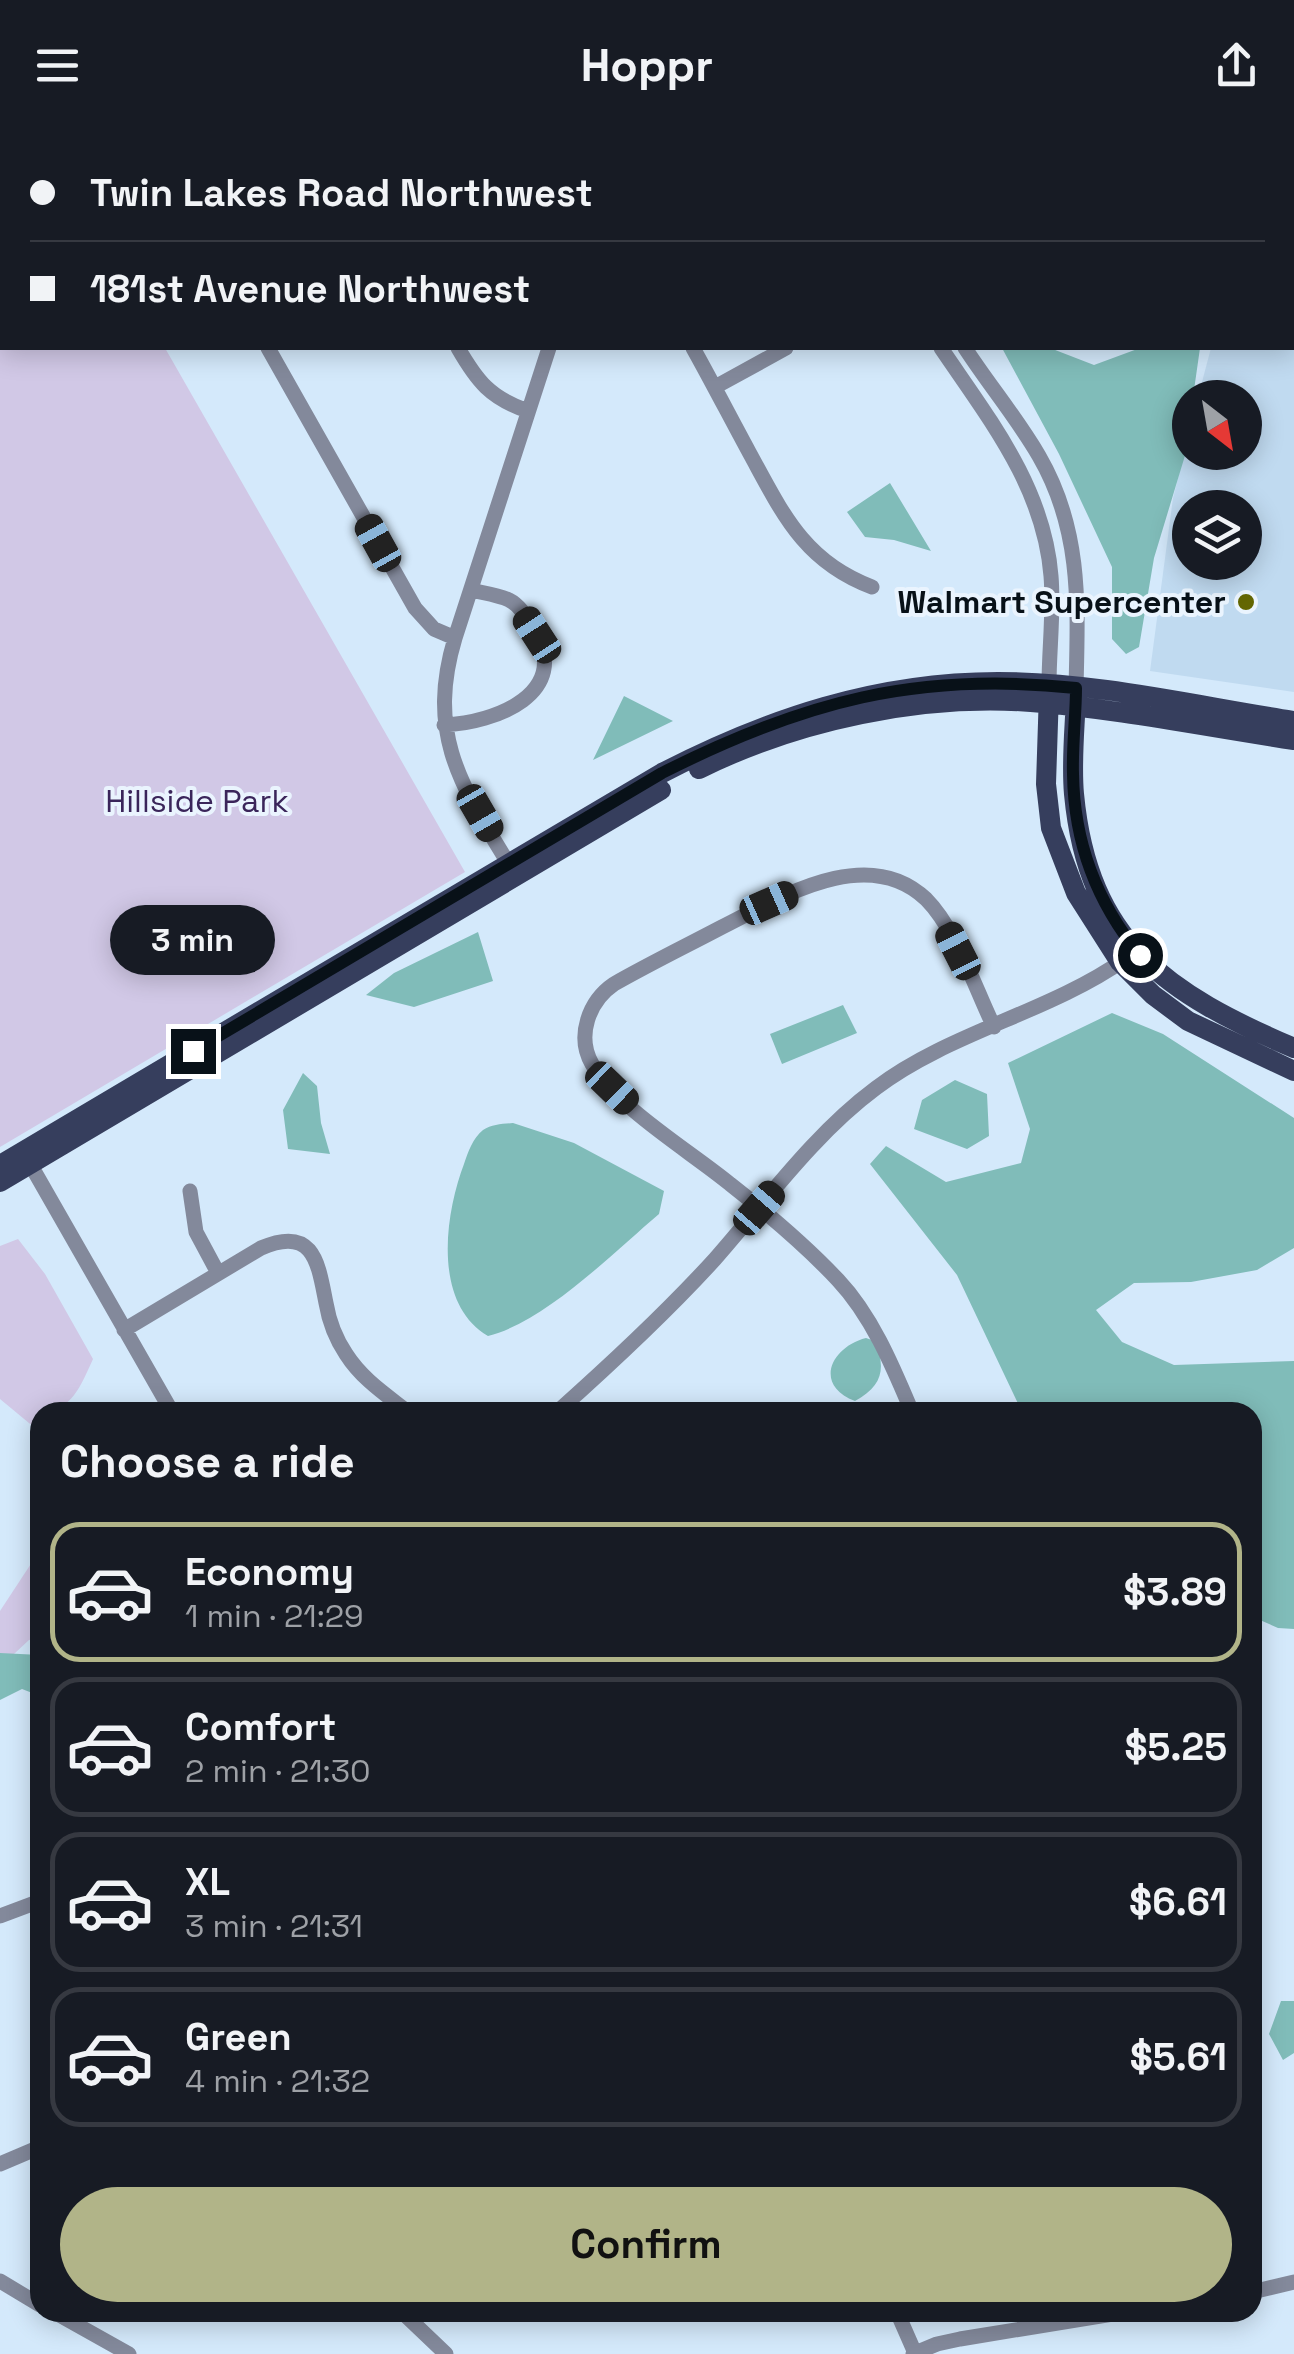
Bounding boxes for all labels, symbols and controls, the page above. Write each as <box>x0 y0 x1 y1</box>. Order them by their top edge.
text: Hoppr <box>581 37 713 94</box>
icon: menu <box>30 38 85 93</box>
icon: share <box>1209 38 1264 93</box>
text: Twin Lakes Road Northwest <box>90 169 593 217</box>
text: 181st Avenue Northwest <box>90 265 530 313</box>
north arrow <box>1172 380 1262 470</box>
map controls <box>1172 380 1262 580</box>
button: layers <box>1172 490 1262 580</box>
car <box>350 509 406 577</box>
place label: Walmart Supercenter <box>898 582 1226 622</box>
marker: Walmart Supercenter <box>1235 591 1257 613</box>
car <box>508 602 566 668</box>
car <box>452 780 508 846</box>
park label: Hillside Park <box>105 781 289 821</box>
car <box>735 877 803 929</box>
callout: 3 min <box>110 906 276 976</box>
car <box>931 917 985 985</box>
text: 3 min <box>151 920 234 960</box>
route start <box>1118 933 1163 978</box>
route end <box>171 1029 216 1074</box>
car <box>580 1056 644 1120</box>
car <box>728 1176 790 1240</box>
text: Choose a ride <box>60 1433 355 1490</box>
icon: car <box>65 1547 155 1637</box>
text: Economy <box>185 1548 354 1596</box>
text: $3.89 <box>1123 1568 1227 1616</box>
text: 1 min · 21:29 <box>185 1596 364 1636</box>
icon: car <box>65 1702 155 1792</box>
text: Comfort <box>185 1703 336 1751</box>
text: $5.25 <box>1124 1723 1227 1771</box>
text: 2 min · 21:30 <box>185 1751 371 1791</box>
icon: car <box>65 1857 155 1947</box>
text: XL <box>185 1858 230 1906</box>
text: $6.61 <box>1129 1878 1227 1926</box>
text: 3 min · 21:31 <box>185 1906 363 1946</box>
icon: car <box>65 2012 155 2102</box>
text: Green <box>185 2013 292 2061</box>
text: $5.61 <box>1130 2033 1227 2081</box>
text: 4 min · 21:32 <box>185 2061 370 2101</box>
button: Confirm <box>60 2187 1232 2302</box>

